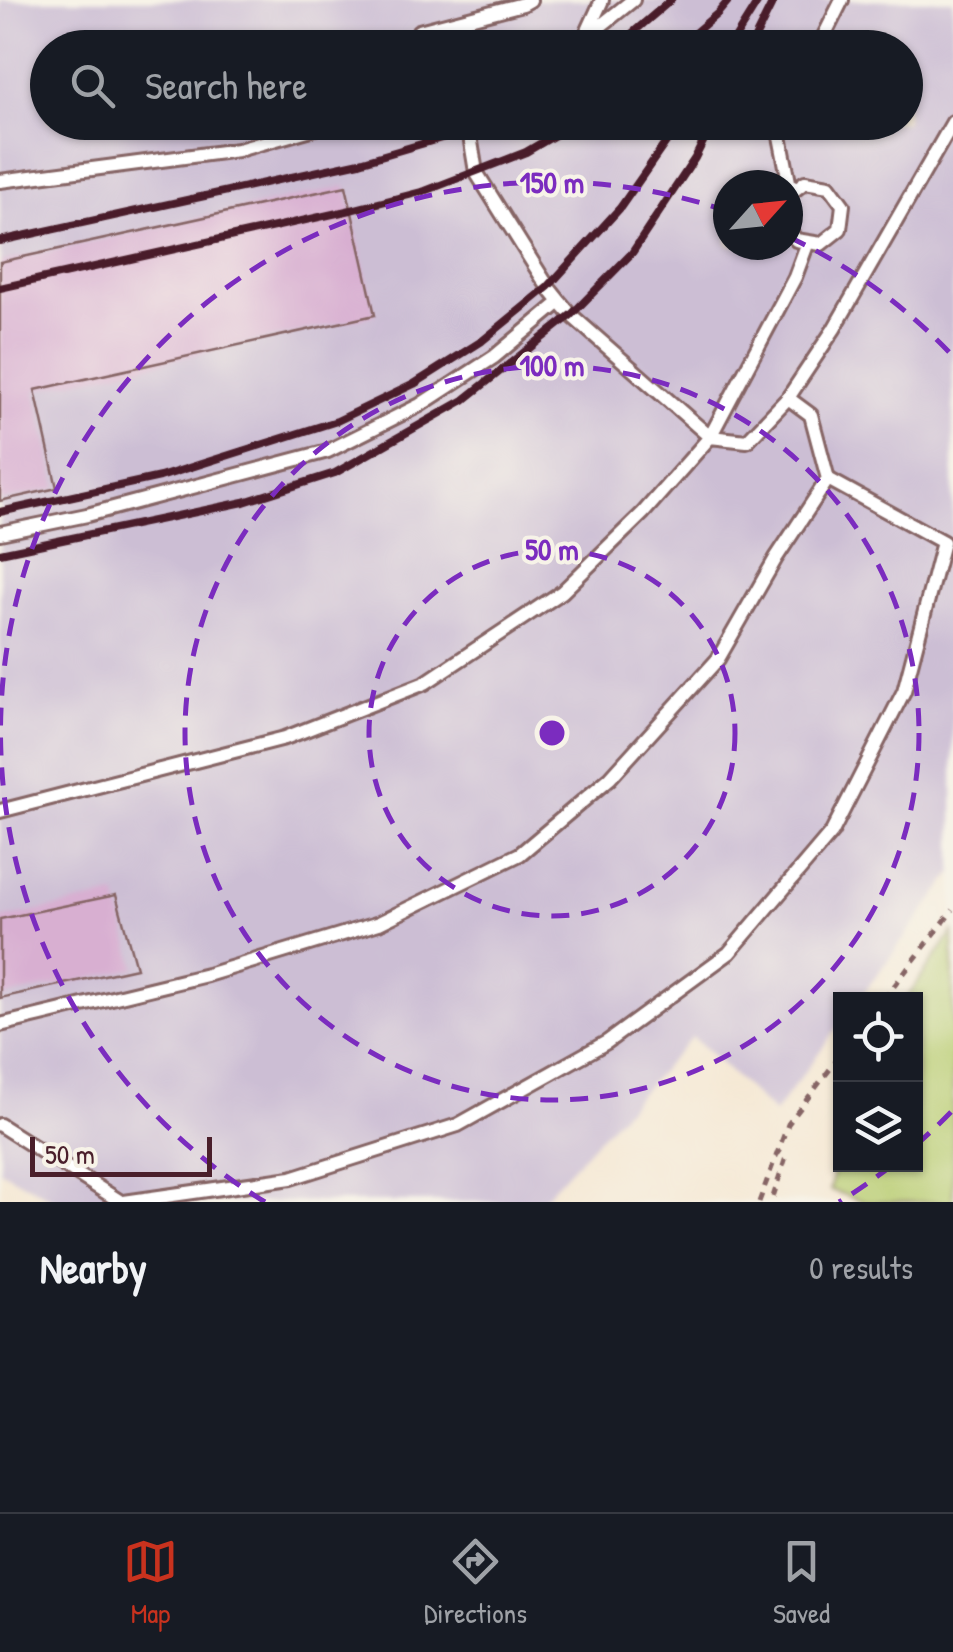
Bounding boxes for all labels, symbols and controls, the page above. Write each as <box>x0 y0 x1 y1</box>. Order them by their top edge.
search box <box>30 30 923 140</box>
icon: search <box>65 58 120 113</box>
text: Search here <box>145 59 307 111</box>
text: 150 m <box>520 162 584 202</box>
north arrow <box>713 170 803 260</box>
text: 100 m <box>519 345 585 385</box>
text: 50 m <box>525 529 579 569</box>
centre of rings <box>534 715 570 751</box>
map controls <box>833 992 923 1172</box>
button: locate <box>833 992 923 1082</box>
button: layers <box>833 1082 923 1172</box>
scale bar <box>30 1132 212 1176</box>
text: 50 m <box>45 1135 95 1173</box>
text: Nearby <box>40 1239 147 1296</box>
text: 0 results <box>809 1246 913 1289</box>
tab: Map <box>123 1534 178 1632</box>
tab: Directions <box>424 1534 527 1632</box>
tab: Saved <box>773 1534 830 1632</box>

